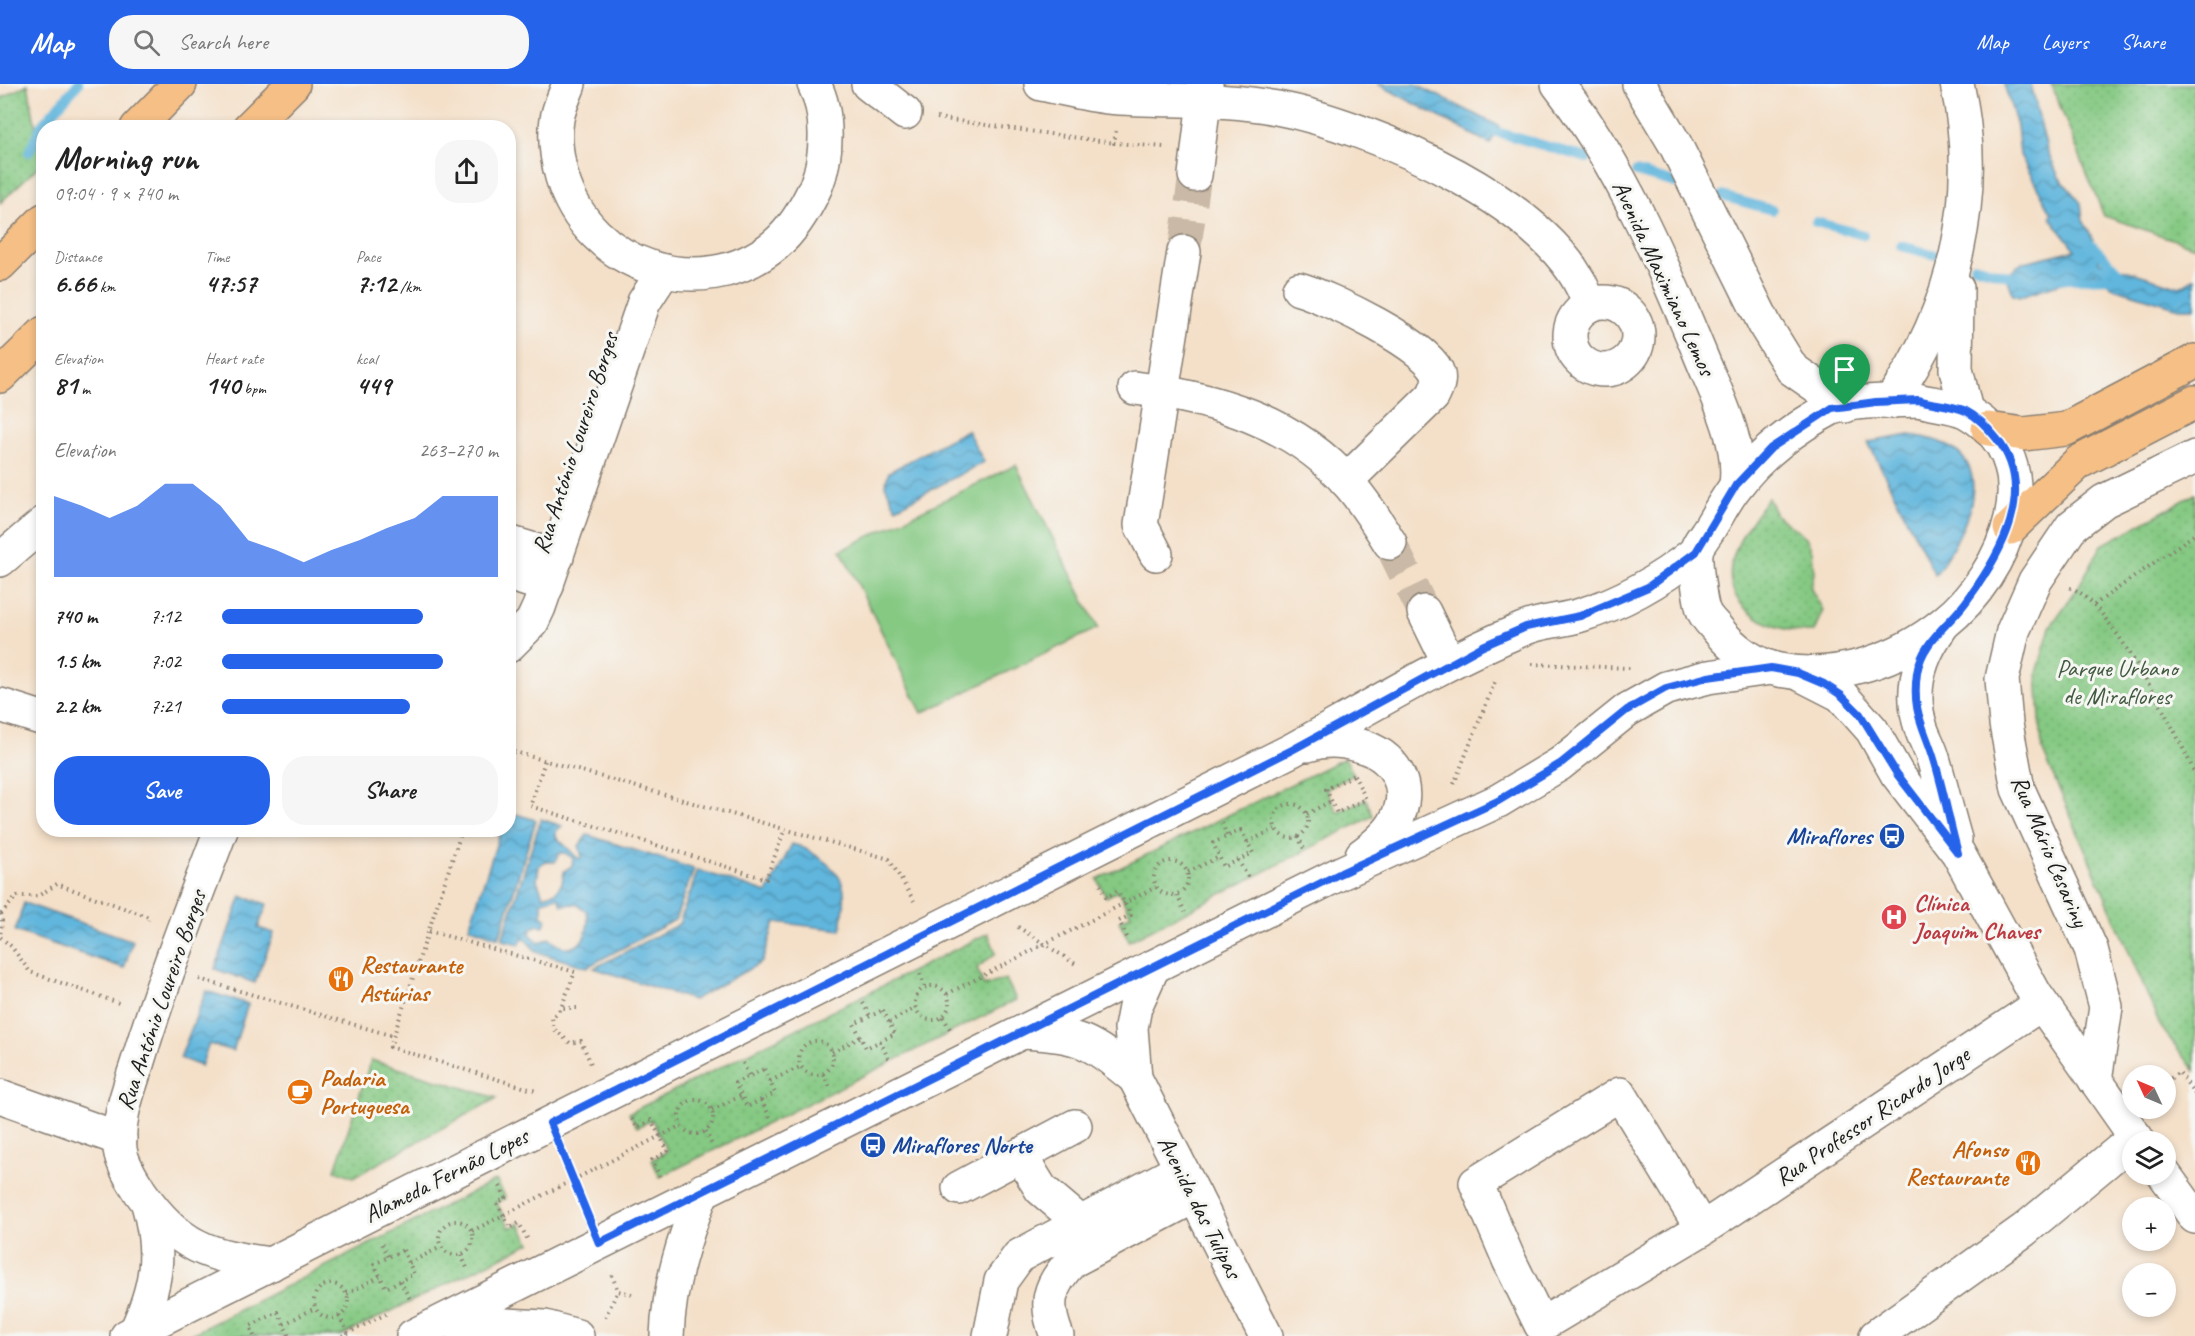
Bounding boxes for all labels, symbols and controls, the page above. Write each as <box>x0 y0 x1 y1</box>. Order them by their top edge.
search box <box>109 15 529 69</box>
text: Map <box>30 25 73 60</box>
icon: search <box>130 26 163 59</box>
text: Search here <box>178 28 268 56</box>
text: Map <box>1976 29 2009 55</box>
text: Layers <box>2042 29 2088 55</box>
text: Share <box>2121 29 2165 55</box>
text: Morning run <box>54 137 198 179</box>
button: share <box>435 140 498 203</box>
street label: Avenida Maximiano Lemos <box>1606 176 1723 382</box>
text: 09:04 · 9 × 740 m <box>54 181 178 206</box>
text: Distance <box>54 247 102 267</box>
text: Time <box>205 247 229 267</box>
text: Pace <box>356 247 381 267</box>
text: 6.66 <box>54 267 96 300</box>
text: 47:57 <box>205 267 256 300</box>
text: 7:12 <box>356 267 396 300</box>
text: km <box>96 277 115 297</box>
text: /km <box>396 277 421 297</box>
street label: Rua António Loureiro Borges <box>525 327 625 557</box>
pin <box>1819 344 1870 406</box>
text: Elevation <box>54 349 103 369</box>
text: Heart rate <box>205 349 263 369</box>
text: kcal <box>356 349 377 369</box>
icon: arrive <box>1828 353 1861 386</box>
text: 81 <box>54 369 77 402</box>
text: 140 <box>205 369 240 402</box>
text: 449 <box>356 369 391 402</box>
text: m <box>77 379 90 399</box>
text: bpm <box>240 379 266 399</box>
text: Elevation <box>54 438 116 463</box>
text: 263–270 m <box>419 438 498 463</box>
text: 740 m <box>54 604 97 629</box>
text: 7:12 <box>150 604 181 629</box>
text: 1.5 km <box>54 649 100 674</box>
text: 7:02 <box>150 649 181 674</box>
park label: Parque Urbano de Miraflores <box>2056 653 2180 711</box>
text: 2.2 km <box>54 694 101 719</box>
text: 7:21 <box>150 694 181 719</box>
button: Save <box>54 756 270 825</box>
button: Share <box>282 756 498 825</box>
street label: Rua Mário Cesariny <box>2005 771 2096 933</box>
place label: Miraflores <box>1786 821 1875 851</box>
bus stop icon: Miraflores <box>1877 821 1907 851</box>
street label: Rua António Loureiro Borges <box>109 884 213 1114</box>
place label: Clínica Joaquim Chaves <box>1912 888 2042 946</box>
hospital icon: Clínica Joaquim Chaves <box>1879 902 1909 932</box>
place label: Restaurante Astúrias <box>360 950 464 1008</box>
restaurant icon: Restaurante Astúrias <box>326 964 356 994</box>
street label: Rua Professor Ricardo Jorge <box>1769 1038 1977 1192</box>
place label: Padaria Portuguesa <box>320 1063 411 1121</box>
north arrow <box>2122 1065 2176 1119</box>
map controls <box>2122 1065 2176 1317</box>
cafe icon: Padaria Portuguesa <box>285 1077 315 1107</box>
street label: Alameda Fernão Lopes <box>359 1120 535 1229</box>
bus stop icon: Miraflores Norte <box>858 1130 888 1160</box>
place label: Miraflores Norte <box>892 1130 1034 1160</box>
street label: Avenida das Tulipas <box>1151 1130 1250 1285</box>
button: layers <box>2122 1131 2176 1185</box>
place label: Afonso Restaurante <box>1906 1134 2010 1192</box>
restaurant icon: Afonso Restaurante <box>2013 1148 2043 1178</box>
button: + <box>2122 1197 2176 1251</box>
button: − <box>2122 1263 2176 1317</box>

